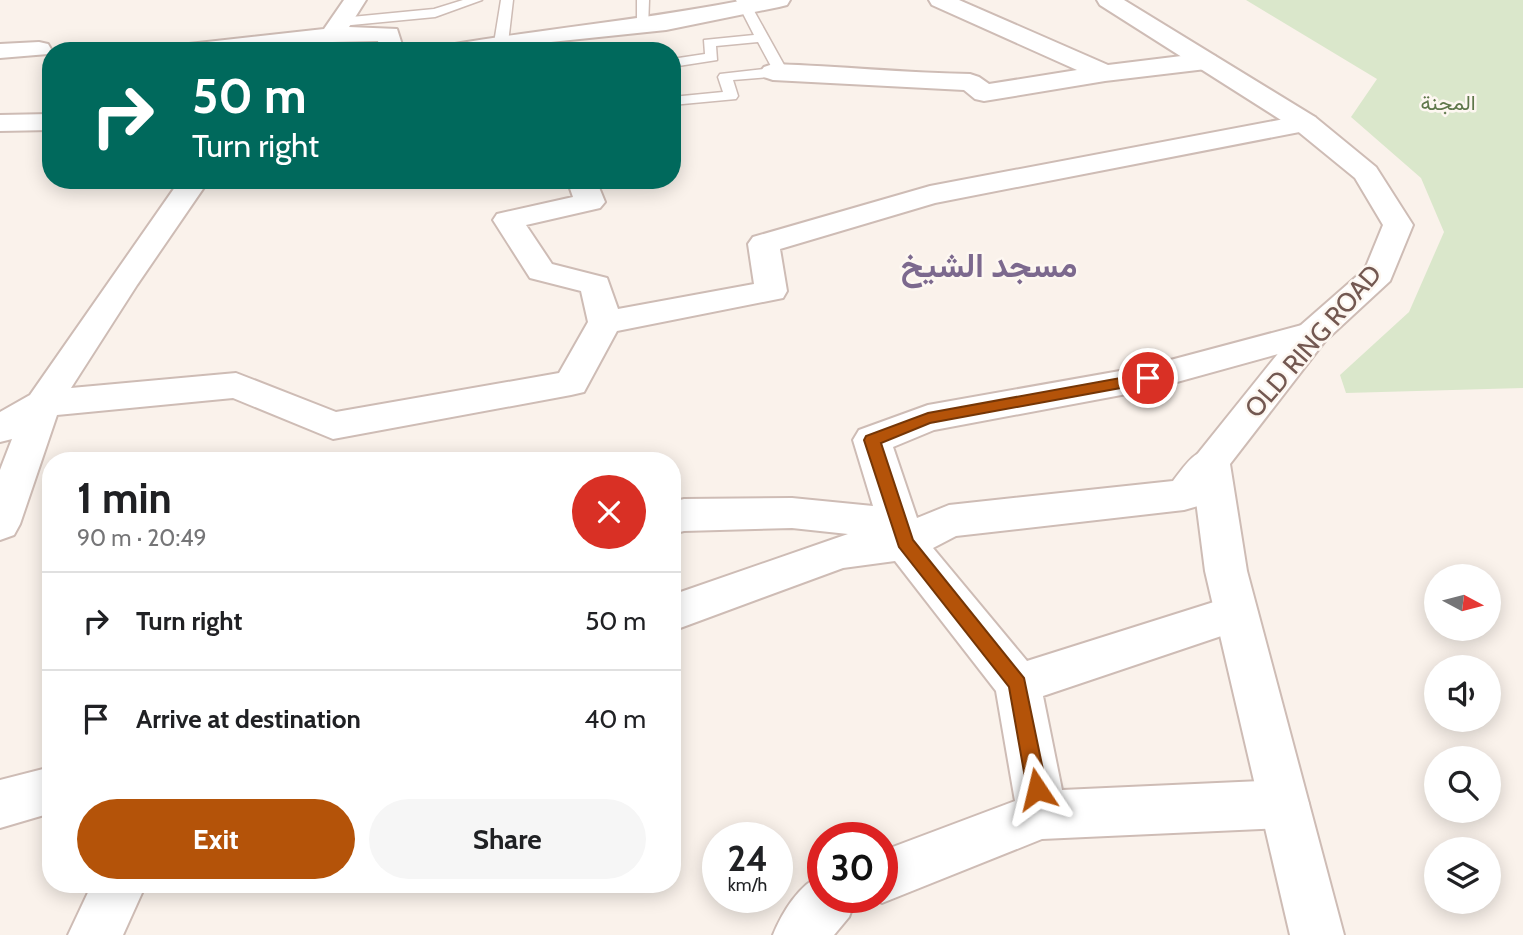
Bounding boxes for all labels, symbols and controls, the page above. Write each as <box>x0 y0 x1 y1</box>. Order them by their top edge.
text: 50 m <box>192 66 307 125</box>
icon: right <box>77 70 168 161</box>
park label: المجنة <box>1420 90 1476 115</box>
text: Turn right <box>192 126 319 165</box>
district label: مسجد الشيخ <box>901 245 1077 289</box>
street label: OLD RING ROAD <box>1238 258 1388 424</box>
pin <box>1118 348 1178 408</box>
icon: arrive <box>1129 359 1167 397</box>
text: 1 min <box>77 472 172 524</box>
button: close <box>572 475 646 549</box>
text: 90 m · 20:49 <box>77 524 207 552</box>
north arrow <box>1424 564 1502 640</box>
map controls <box>1424 564 1501 914</box>
icon: right <box>77 602 115 640</box>
text: Turn right <box>136 605 242 637</box>
text: 50 m <box>585 605 646 637</box>
button: sound <box>1424 655 1501 732</box>
icon: arrive <box>77 700 115 738</box>
text: Arrive at destination <box>136 703 361 735</box>
text: 40 m <box>584 703 646 735</box>
button: search <box>1424 746 1501 823</box>
position arrow <box>1000 752 1074 826</box>
button: Exit <box>77 799 355 879</box>
button: Share <box>369 799 646 879</box>
speed limit sign: 30 <box>807 822 898 913</box>
text: 24 <box>727 837 768 880</box>
button: layers <box>1424 837 1501 914</box>
text: km/h <box>728 874 767 896</box>

